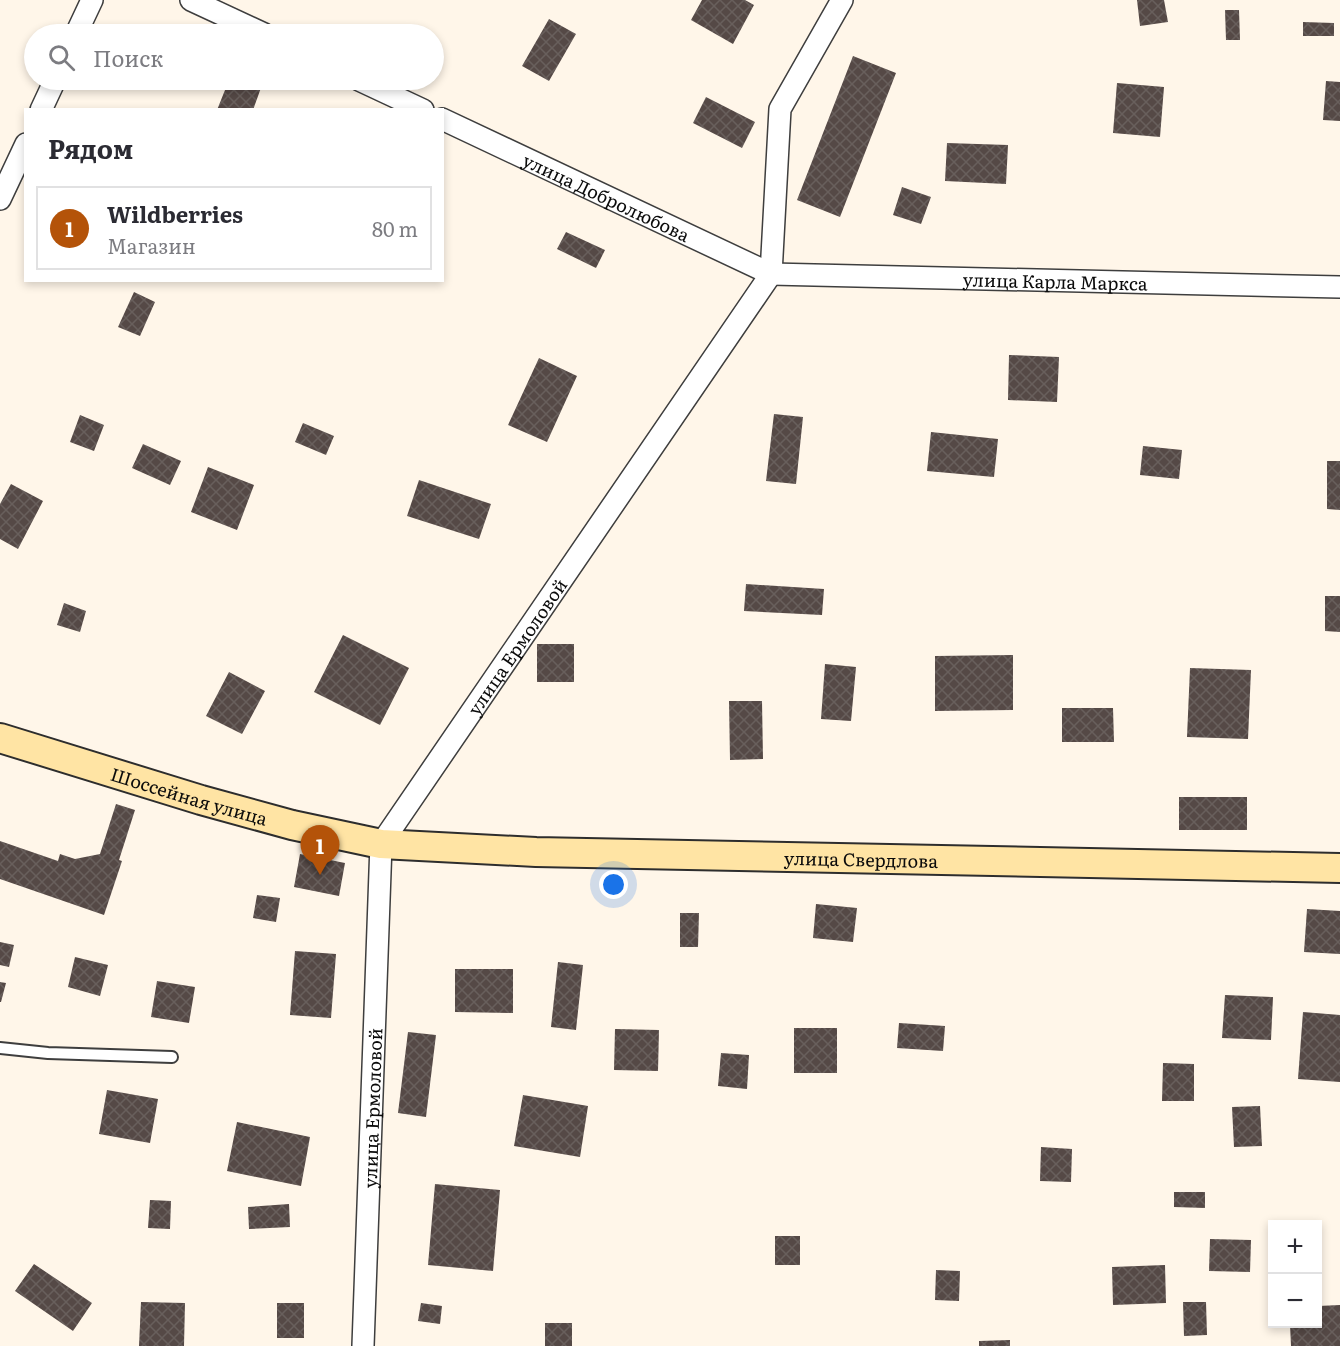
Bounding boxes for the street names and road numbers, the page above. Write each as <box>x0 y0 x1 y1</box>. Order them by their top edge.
street label: улица Добролюбова <box>519 146 695 248</box>
street label: улица Карла Маркса <box>962 265 1148 296</box>
street label: улица Ермоловой <box>460 572 573 720</box>
street label: Шоссейная улица <box>108 760 271 831</box>
street label: улица Свердлова <box>784 843 939 874</box>
street label: улица Ермоловой <box>355 1028 388 1189</box>

